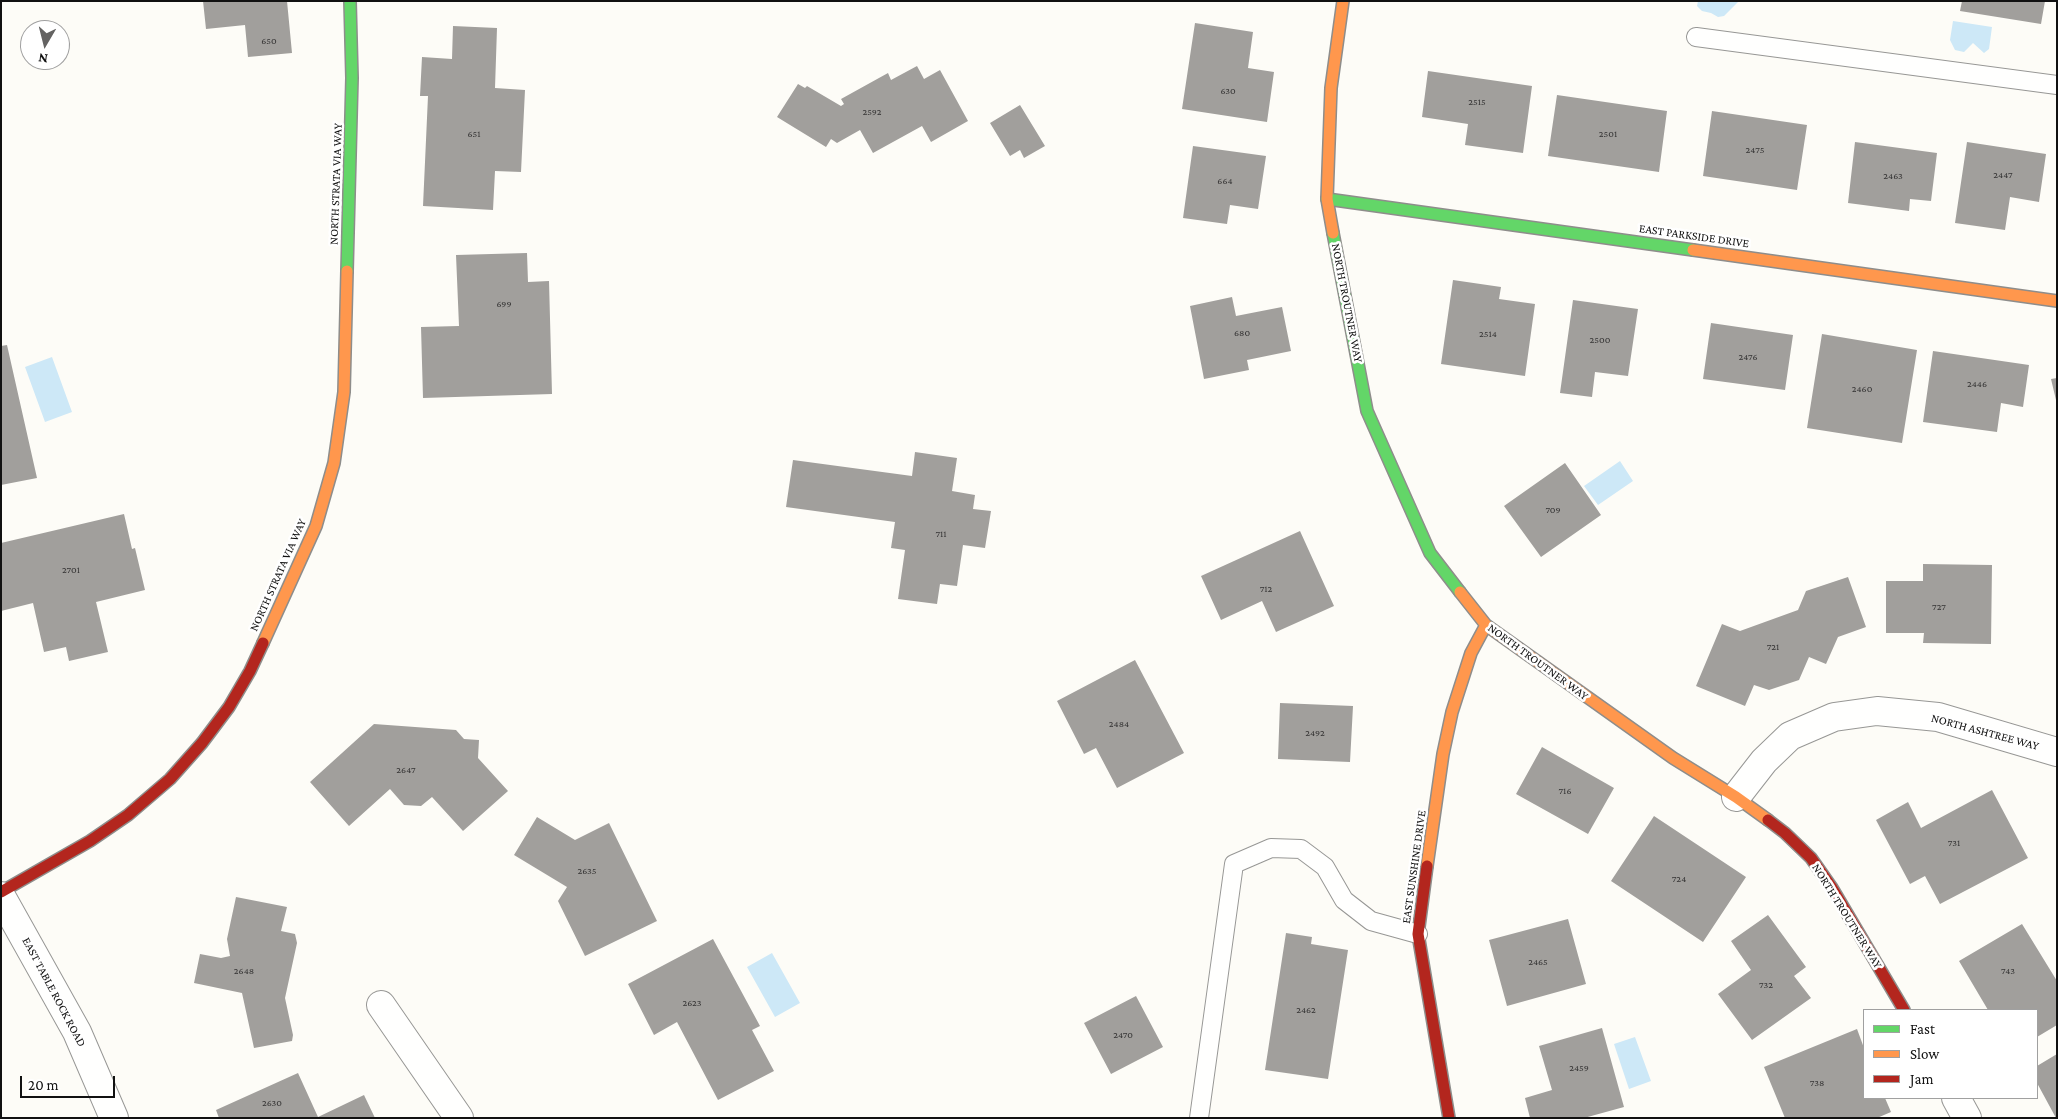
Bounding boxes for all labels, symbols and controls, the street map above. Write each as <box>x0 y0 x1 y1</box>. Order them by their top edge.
north arrow <box>20 20 70 70</box>
house number: 650 <box>261 35 277 47</box>
text: N <box>37 50 49 67</box>
house number: 630 <box>1220 85 1236 97</box>
house number: 2515 <box>1468 96 1486 108</box>
house number: 2592 <box>862 106 882 118</box>
street label: NORTH STRATA VIA WAY <box>327 123 345 245</box>
house number: 651 <box>468 128 480 140</box>
house number: 2501 <box>1599 128 1617 140</box>
house number: 2475 <box>1746 144 1764 156</box>
house number: 2447 <box>1993 169 2013 181</box>
house number: 2463 <box>1883 170 1903 182</box>
house number: 664 <box>1217 175 1233 187</box>
street label: EAST PARKSIDE DRIVE <box>1638 221 1750 251</box>
street label: NORTH TROUTNER WAY <box>1328 242 1366 364</box>
house number: 699 <box>497 298 511 310</box>
house number: 680 <box>1234 327 1250 339</box>
house number: 2514 <box>1479 328 1497 340</box>
house number: 2500 <box>1590 334 1610 346</box>
house number: 2476 <box>1738 351 1758 363</box>
house number: 2446 <box>1967 378 1987 390</box>
house number: 2460 <box>1852 383 1872 395</box>
house number: 709 <box>1545 504 1561 516</box>
street label: NORTH STRATA VIA WAY <box>247 516 309 634</box>
house number: 711 <box>935 528 947 540</box>
house number: 2701 <box>62 564 80 576</box>
house number: 712 <box>1260 583 1272 595</box>
house number: 727 <box>1932 601 1946 613</box>
street label: NORTH TROUTNER WAY <box>1485 621 1591 703</box>
house number: 721 <box>1767 641 1779 653</box>
street label: NORTH ASHTREE WAY <box>1930 711 2040 753</box>
house number: 2484 <box>1109 718 1129 730</box>
house number: 2492 <box>1305 727 1325 739</box>
house number: 2647 <box>396 764 416 776</box>
house number: 716 <box>1558 785 1572 797</box>
street label: EAST SUNSHINE DRIVE <box>1399 809 1429 925</box>
house number: 731 <box>1948 837 1960 849</box>
street label: NORTH TROUTNER WAY <box>1809 861 1885 971</box>
house number: 2635 <box>578 865 596 877</box>
house number: 724 <box>1672 873 1686 885</box>
street label: EAST TABLE ROCK ROAD <box>19 935 89 1049</box>
house number: 2465 <box>1528 956 1548 968</box>
house number: 2648 <box>234 965 254 977</box>
house number: 743 <box>2001 965 2015 977</box>
house number: 732 <box>1759 979 1773 991</box>
house number: 2623 <box>682 997 702 1009</box>
house number: 2462 <box>1296 1004 1316 1016</box>
legend <box>1863 1009 2038 1099</box>
text: Fast <box>1910 1021 1935 1037</box>
house number: 2470 <box>1113 1029 1133 1041</box>
text: Slow <box>1910 1046 1939 1062</box>
house number: 2459 <box>1569 1062 1589 1074</box>
scale bar <box>22 1066 118 1098</box>
text: Jam <box>1910 1071 1933 1087</box>
text: 20 m <box>28 1077 59 1093</box>
house number: 738 <box>1810 1077 1824 1089</box>
house number: 2630 <box>262 1097 282 1109</box>

